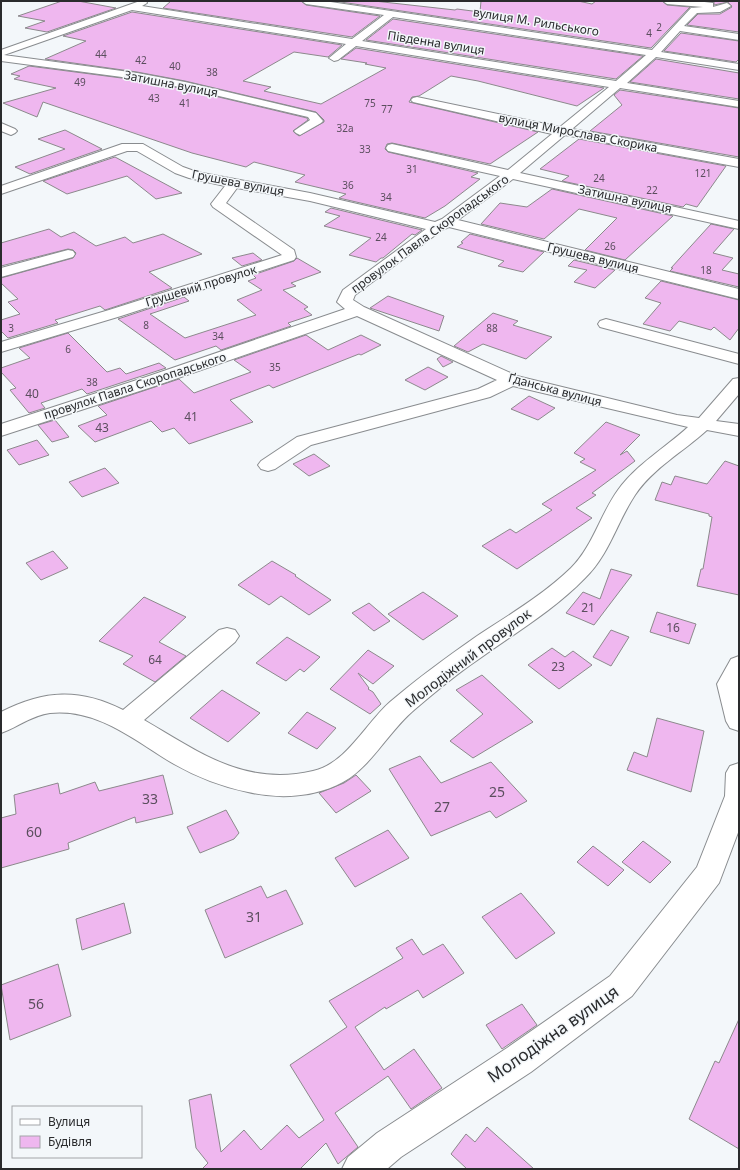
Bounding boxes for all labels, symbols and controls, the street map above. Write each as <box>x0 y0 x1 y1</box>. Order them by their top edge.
street label: вулиця М. Рильського <box>472 3 600 40</box>
house number: 2 <box>656 20 662 34</box>
street label: Південна вулиця <box>386 26 486 59</box>
house number: 4 <box>646 26 652 40</box>
house number: 44 <box>95 47 107 61</box>
house number: 42 <box>135 53 147 67</box>
house number: 40 <box>169 59 181 73</box>
house number: 38 <box>206 65 218 79</box>
street label: Затишна вулиця <box>123 66 220 101</box>
house number: 49 <box>74 75 86 89</box>
house number: 43 <box>148 91 160 105</box>
house number: 41 <box>179 96 191 110</box>
house number: 75 <box>364 96 376 110</box>
house number: 77 <box>381 102 393 116</box>
street label: вулиця Мирослава Скорика <box>497 109 659 156</box>
house number: 32а <box>337 121 354 135</box>
house number: 33 <box>359 142 371 156</box>
house number: 31 <box>406 162 418 176</box>
street label: Грушева вулиця <box>191 165 286 200</box>
house number: 121 <box>694 166 712 180</box>
street label: провулок Павла Скоропадського <box>347 171 512 297</box>
house number: 24 <box>593 171 605 185</box>
house number: 36 <box>342 178 354 192</box>
street label: Затишна вулиця <box>577 180 673 217</box>
house number: 22 <box>646 183 658 197</box>
house number: 34 <box>380 190 392 204</box>
house number: 24 <box>375 230 387 244</box>
street label: Грушева вулиця <box>546 238 641 277</box>
house number: 26 <box>604 239 616 253</box>
street label: Грушевий провулок <box>143 260 259 311</box>
house number: 18 <box>700 263 712 277</box>
house number: 8 <box>143 318 149 332</box>
house number: 3 <box>8 321 14 335</box>
house number: 88 <box>486 321 498 335</box>
house number: 34 <box>212 329 224 343</box>
house number: 6 <box>65 342 71 356</box>
street label: провулок Павла Скоропадського <box>41 348 228 423</box>
house number: 35 <box>269 360 281 374</box>
street label: Ґданська вулиця <box>506 369 604 410</box>
house number: 38 <box>86 375 98 389</box>
house number: 40 <box>25 385 39 402</box>
house number: 41 <box>184 408 198 425</box>
house number: 43 <box>95 419 109 436</box>
house number: 21 <box>581 599 595 616</box>
street label: Молодіжний провулок <box>401 604 535 711</box>
house number: 16 <box>666 619 680 636</box>
house number: 64 <box>148 651 162 668</box>
house number: 23 <box>551 658 565 675</box>
house number: 25 <box>489 782 505 801</box>
house number: 33 <box>142 789 158 808</box>
house number: 27 <box>434 797 450 816</box>
house number: 60 <box>26 822 42 841</box>
house number: 31 <box>246 907 262 926</box>
street label: Молодіжна вулиця <box>483 980 623 1088</box>
house number: 56 <box>28 994 44 1013</box>
legend <box>12 1106 142 1158</box>
text: Вулиця <box>48 1113 90 1130</box>
text: Будівля <box>48 1133 92 1150</box>

